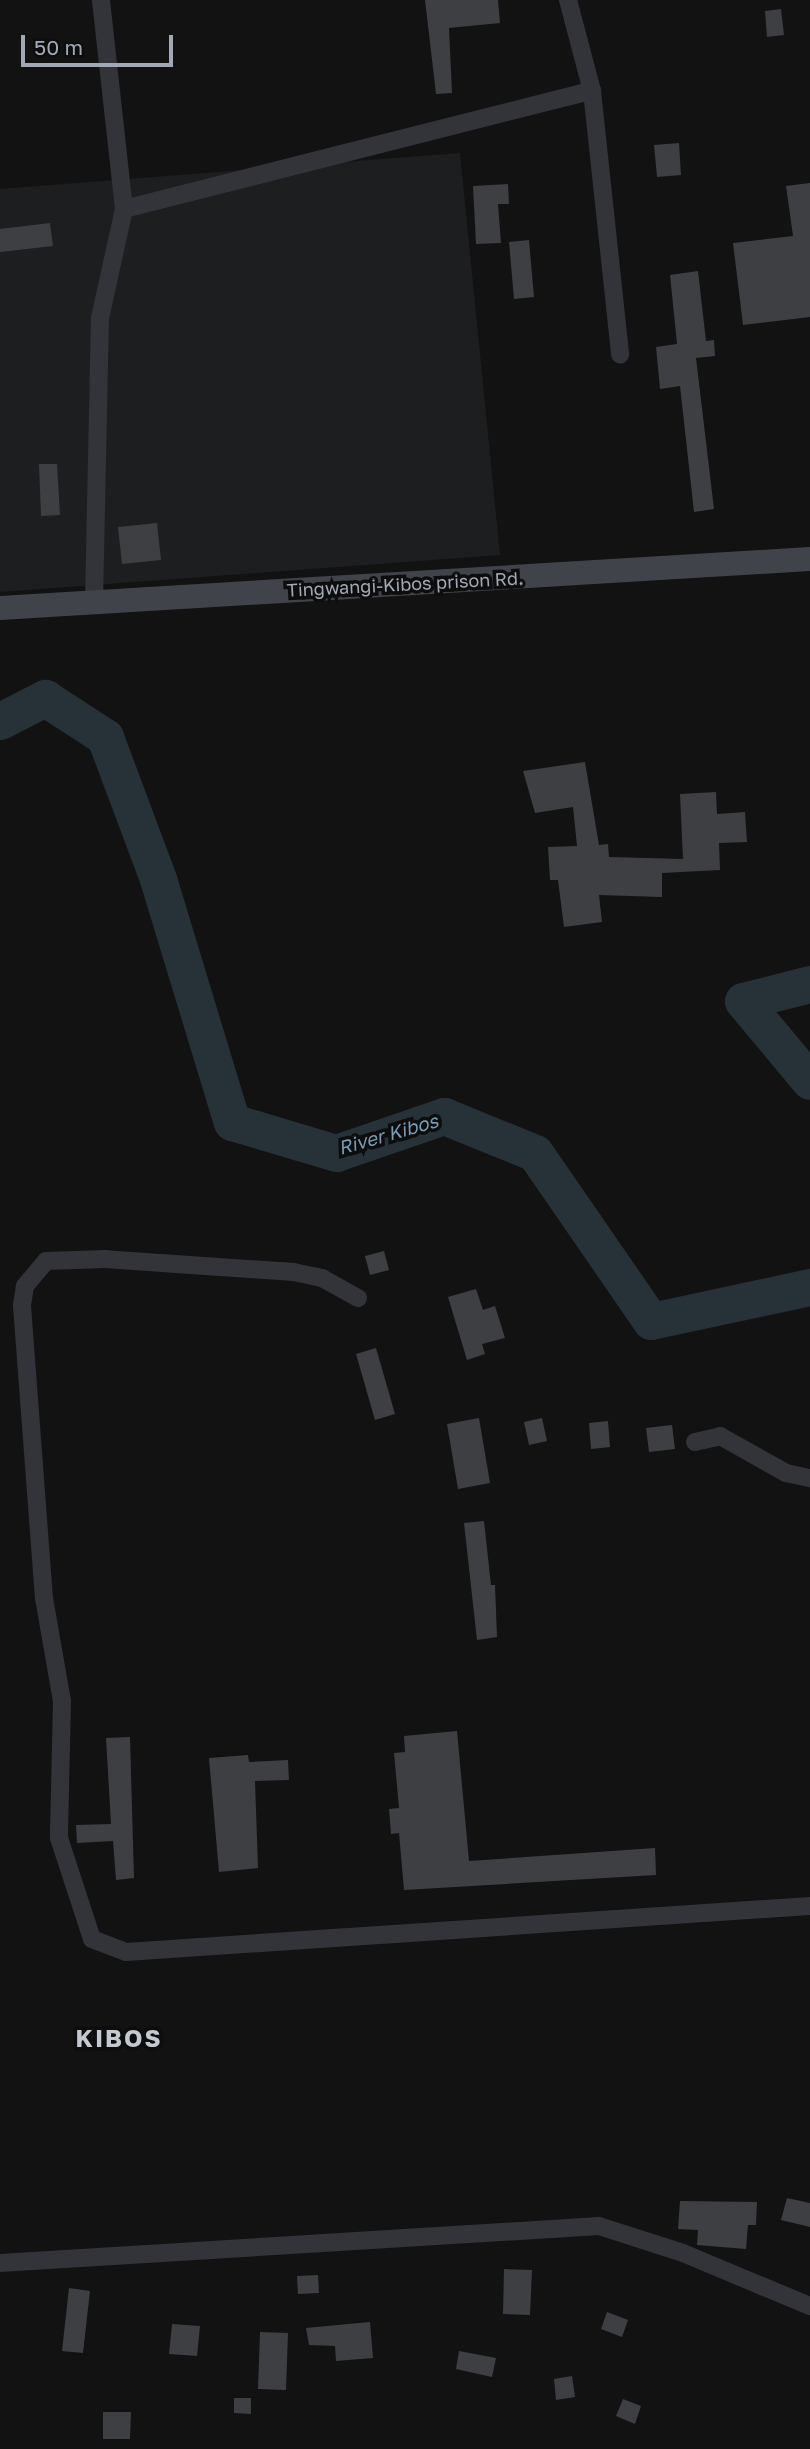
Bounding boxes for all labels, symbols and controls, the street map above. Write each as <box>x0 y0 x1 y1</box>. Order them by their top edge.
scale bar <box>24 21 177 65</box>
text: 50 m <box>34 34 83 60</box>
street label: Tingwangi-Kibos prison Rd. <box>286 567 524 601</box>
water label: River Kibos <box>335 1109 441 1159</box>
district label: KIBOS <box>76 2024 162 2052</box>

